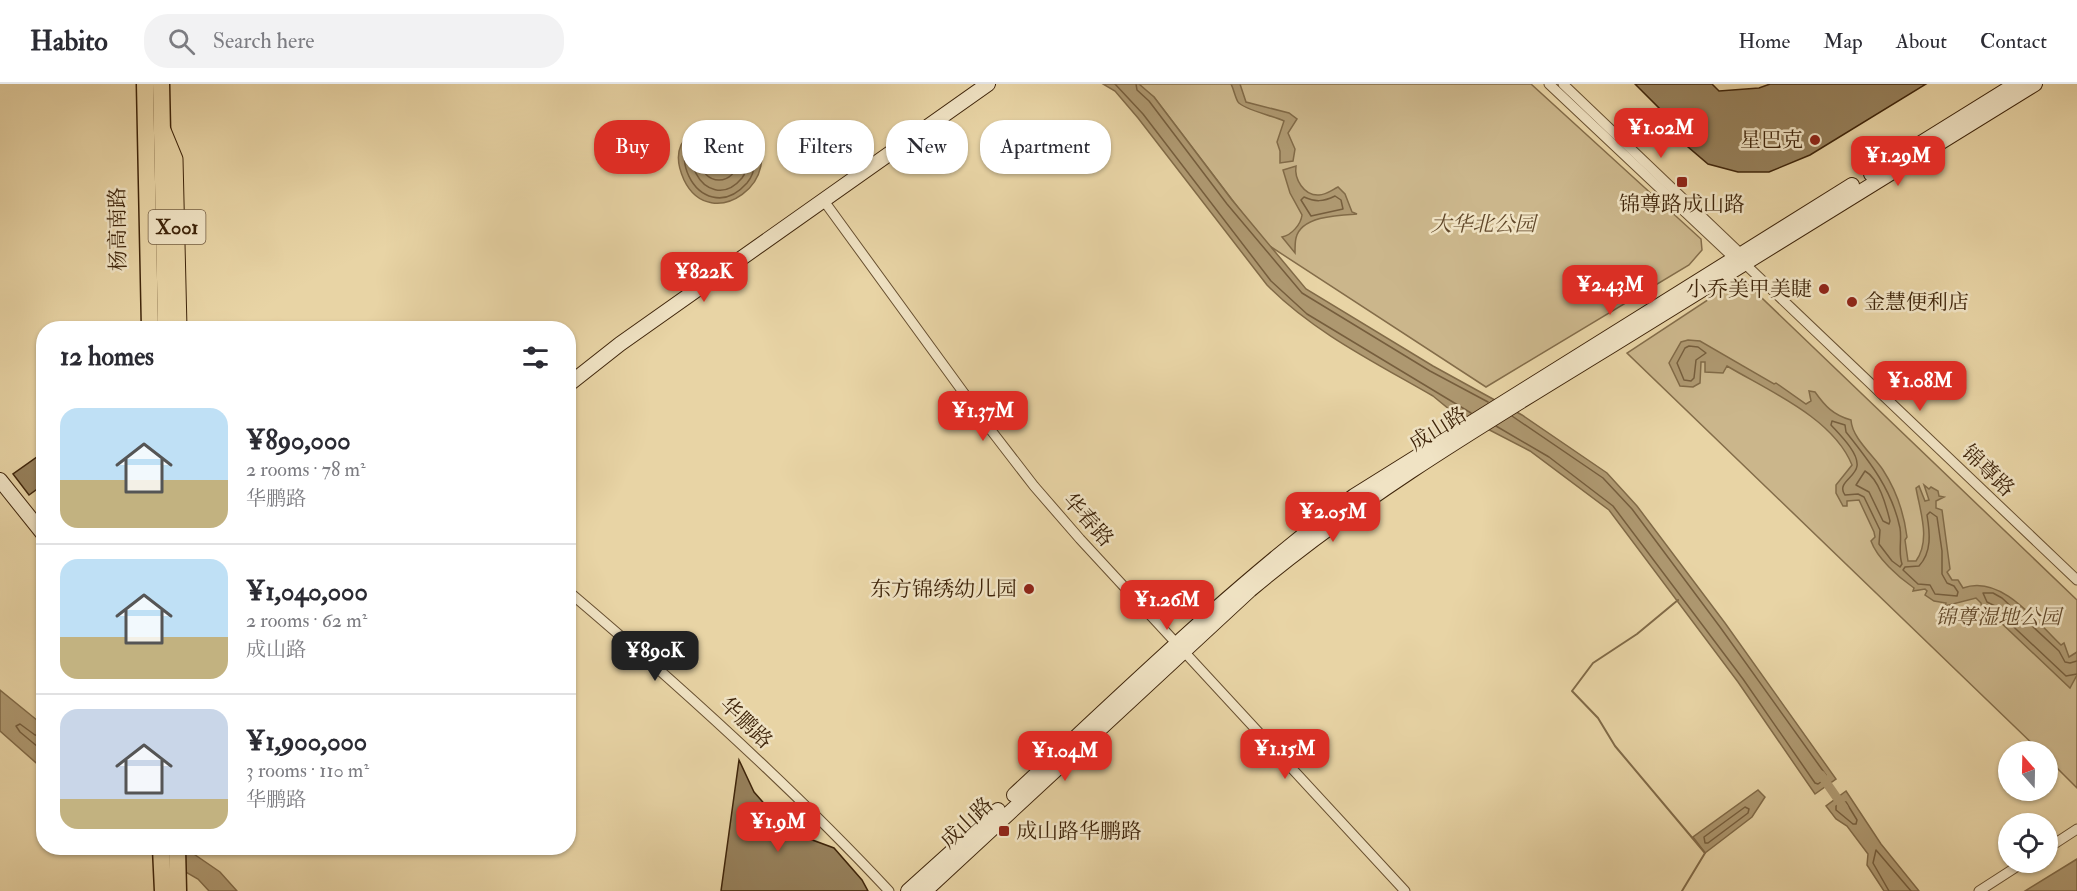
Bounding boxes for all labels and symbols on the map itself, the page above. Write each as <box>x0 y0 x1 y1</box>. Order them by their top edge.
pin: ¥1.02M <box>1612 108 1710 159</box>
place label: 星巴克 <box>1740 127 1803 154</box>
marker: 星巴克 <box>1808 133 1822 147</box>
pin: ¥1.29M <box>1849 136 1947 187</box>
marker: 锦尊路成山路 <box>1675 175 1689 189</box>
street label: 杨高南路 <box>104 187 132 271</box>
place label: 锦尊路成山路 <box>1619 191 1745 218</box>
road number: X001 <box>148 210 206 244</box>
park label: 大华北公园 <box>1431 211 1538 238</box>
pin: ¥822K <box>662 252 746 303</box>
pin: ¥2.43M <box>1561 265 1659 316</box>
place label: 小乔美甲美睫 <box>1686 276 1812 303</box>
marker: 小乔美甲美睫 <box>1817 282 1831 296</box>
place label: 金慧便利店 <box>1864 289 1969 316</box>
marker: 金慧便利店 <box>1845 295 1859 309</box>
pin: ¥1.08M <box>1871 361 1969 412</box>
pin: ¥1.37M <box>934 391 1032 442</box>
street label: 成山路 <box>1404 401 1472 457</box>
street label: 锦尊路 <box>1956 439 2020 503</box>
street label: 华春路 <box>1057 488 1119 552</box>
pin: ¥2.05M <box>1284 492 1382 543</box>
place label: 东方锦绣幼儿园 <box>870 576 1017 603</box>
pin: ¥1.26M <box>1118 580 1216 631</box>
marker: 东方锦绣幼儿园 <box>1022 582 1036 596</box>
park label: 锦尊湿地公园 <box>1935 604 2064 631</box>
pin: ¥890K <box>613 631 697 682</box>
street label: 华鹏路 <box>714 691 778 755</box>
pin: ¥1.15M <box>1236 729 1334 780</box>
pin: ¥1.04M <box>1016 731 1114 782</box>
north arrow <box>1998 741 2058 801</box>
street label: 成山路 <box>935 792 999 854</box>
pin: ¥1.9M <box>736 802 820 853</box>
place label: 成山路华鹏路 <box>1016 818 1142 845</box>
marker: 成山路华鹏路 <box>997 824 1011 838</box>

